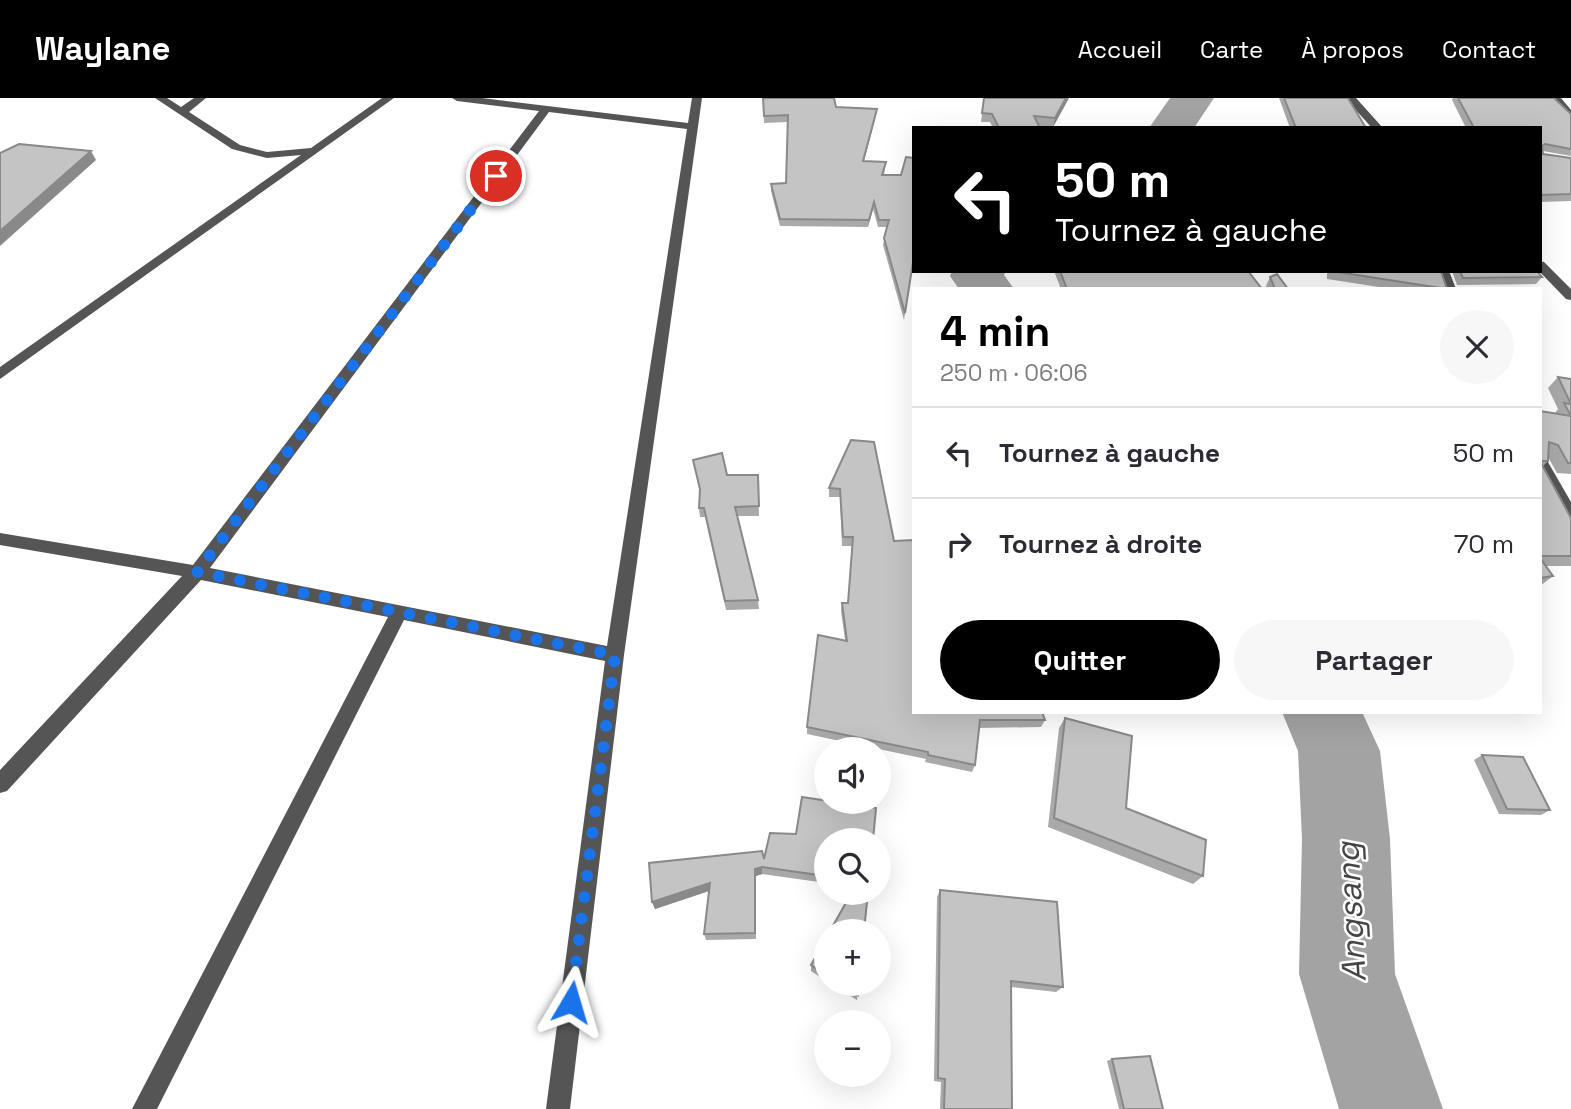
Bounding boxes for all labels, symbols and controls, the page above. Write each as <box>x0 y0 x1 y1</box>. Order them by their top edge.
text: Waylane <box>35 28 171 70</box>
text: Accueil <box>1078 34 1162 65</box>
text: Carte <box>1200 34 1263 65</box>
text: À propos <box>1301 34 1404 65</box>
text: Contact <box>1442 34 1536 65</box>
pin <box>466 146 526 206</box>
text: 50 m <box>1055 149 1170 211</box>
icon: left <box>940 154 1031 245</box>
icon: arrive <box>477 157 515 195</box>
text: Tournez à gauche <box>1055 210 1327 250</box>
text: 4 min <box>940 305 1050 358</box>
button: close <box>1440 310 1514 384</box>
text: 250 m · 06:06 <box>940 358 1088 388</box>
icon: left <box>940 434 978 472</box>
text: Tournez à gauche <box>999 436 1220 470</box>
text: 50 m <box>1453 436 1514 470</box>
icon: right <box>940 525 978 563</box>
text: Tournez à droite <box>999 527 1202 561</box>
text: 70 m <box>1454 527 1514 561</box>
button: Quitter <box>940 620 1220 700</box>
button: Partager <box>1234 620 1514 700</box>
map controls <box>814 737 891 1087</box>
button: sound <box>814 737 891 814</box>
button: search <box>814 828 891 905</box>
water label: Angsang <box>1326 839 1376 983</box>
button: + <box>814 919 891 996</box>
position arrow <box>534 965 608 1039</box>
button: − <box>814 1010 891 1087</box>

